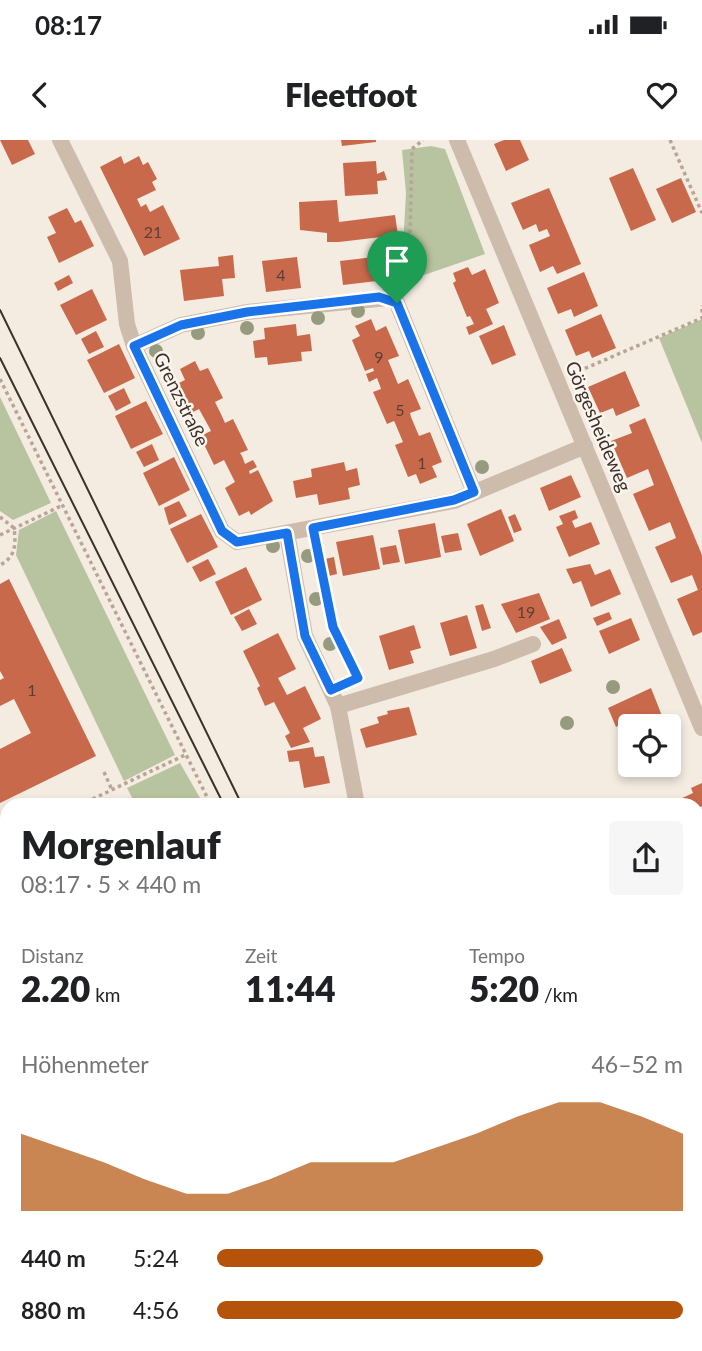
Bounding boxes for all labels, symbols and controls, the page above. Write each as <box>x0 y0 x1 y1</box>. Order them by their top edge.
text: 08:17 <box>35 9 102 41</box>
text: Fleetfoot <box>285 75 417 114</box>
icon: back <box>21 76 59 114</box>
icon: heart <box>643 76 681 114</box>
house number: 21 <box>144 222 162 241</box>
pin <box>367 231 427 303</box>
icon: arrive <box>378 242 416 280</box>
house number: 4 <box>276 265 286 284</box>
house number: 9 <box>374 347 384 366</box>
street label: Grenzstraße <box>149 348 215 450</box>
street label: Görgesheideweg <box>561 357 637 495</box>
house number: 5 <box>395 400 405 419</box>
house number: 1 <box>417 453 427 472</box>
house number: 19 <box>517 602 535 621</box>
house number: 1 <box>27 680 37 699</box>
map controls <box>618 714 681 777</box>
button: locate <box>618 714 681 777</box>
text: Morgenlauf <box>21 821 221 867</box>
button: share <box>609 821 683 895</box>
text: 08:17 · 5 × 440 m <box>21 870 201 898</box>
text: Distanz <box>21 944 84 967</box>
text: Zeit <box>245 944 277 967</box>
text: Tempo <box>469 944 525 967</box>
text: 2.20 <box>21 967 90 1009</box>
text: 11:44 <box>245 967 335 1009</box>
text: 5:20 <box>469 967 539 1009</box>
text: km <box>90 983 120 1006</box>
text: /km <box>539 983 578 1006</box>
text: Höhenmeter <box>21 1050 149 1078</box>
text: 46–52 m <box>591 1050 683 1078</box>
text: 440 m <box>21 1244 86 1272</box>
text: 5:24 <box>133 1244 179 1272</box>
text: 880 m <box>21 1296 86 1324</box>
text: 4:56 <box>133 1296 179 1324</box>

